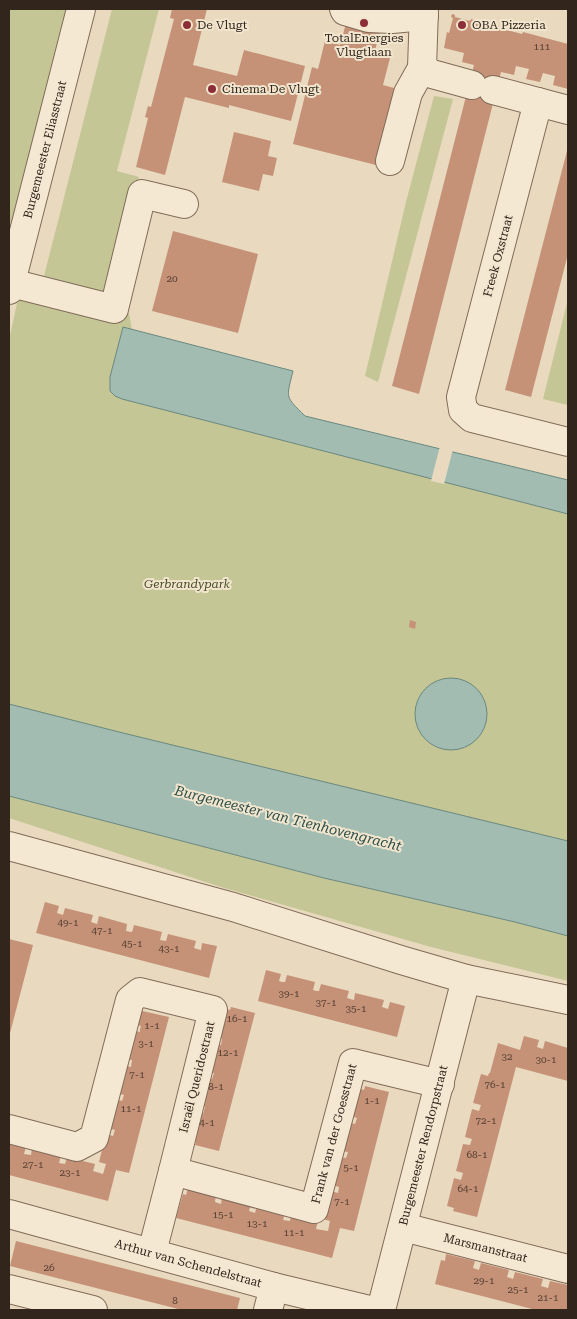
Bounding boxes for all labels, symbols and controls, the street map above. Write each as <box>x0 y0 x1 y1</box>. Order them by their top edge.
marker: TotalEnergies Vlugtlaan <box>358 17 370 29</box>
place label: De Vlugt <box>197 18 248 32</box>
place label: OBA Pizzeria <box>472 18 546 32</box>
marker: De Vlugt <box>181 19 193 31</box>
marker: OBA Pizzeria <box>456 19 468 31</box>
place label: TotalEnergies Vlugtlaan <box>325 31 404 59</box>
house number: 111 <box>534 41 551 52</box>
street label: Burgemeester Eliasstraat <box>21 79 70 220</box>
place label: Cinema De Vlugt <box>222 82 320 96</box>
marker: Cinema De Vlugt <box>206 83 218 95</box>
street label: Freek Oxstraat <box>480 213 516 299</box>
house number: 20 <box>166 273 178 284</box>
park label: Gerbrandypark <box>144 577 231 591</box>
water label: Burgemeester van Tienhovengracht <box>172 782 404 854</box>
house number: 49-1 <box>57 917 79 928</box>
house number: 47-1 <box>91 925 113 936</box>
house number: 45-1 <box>121 938 143 949</box>
house number: 43-1 <box>158 943 180 954</box>
house number: 39-1 <box>278 988 300 999</box>
house number: 37-1 <box>315 997 337 1008</box>
house number: 35-1 <box>345 1003 367 1014</box>
house number: 16-1 <box>226 1013 248 1024</box>
street label: Israël Queridostraat <box>176 1019 218 1134</box>
house number: 1-1 <box>144 1020 160 1031</box>
house number: 3-1 <box>138 1038 154 1049</box>
house number: 12-1 <box>217 1047 239 1058</box>
house number: 32 <box>501 1051 513 1062</box>
house number: 30-1 <box>535 1054 557 1065</box>
street label: Frank van der Goesstraat <box>309 1062 360 1205</box>
street label: Burgemeester Rendorpstraat <box>396 1063 451 1227</box>
house number: 7-1 <box>129 1069 145 1080</box>
house number: 76-1 <box>484 1079 506 1090</box>
house number: 8-1 <box>208 1081 224 1092</box>
house number: 1-1 <box>364 1095 380 1106</box>
house number: 11-1 <box>120 1103 142 1114</box>
house number: 72-1 <box>475 1115 497 1126</box>
house number: 4-1 <box>199 1117 215 1128</box>
house number: 68-1 <box>466 1149 488 1160</box>
house number: 27-1 <box>22 1159 44 1170</box>
house number: 5-1 <box>343 1162 359 1173</box>
house number: 23-1 <box>59 1167 81 1178</box>
house number: 64-1 <box>457 1183 479 1194</box>
house number: 7-1 <box>334 1196 350 1207</box>
house number: 15-1 <box>212 1209 234 1220</box>
house number: 13-1 <box>246 1218 268 1229</box>
house number: 11-1 <box>283 1227 305 1238</box>
street label: Marsmanstraat <box>442 1231 529 1265</box>
street label: Arthur van Schendelstraat <box>113 1236 264 1290</box>
house number: 26 <box>43 1262 55 1273</box>
house number: 29-1 <box>473 1275 495 1286</box>
house number: 25-1 <box>507 1284 529 1295</box>
house number: 21-1 <box>537 1292 559 1303</box>
house number: 8 <box>172 1295 178 1306</box>

